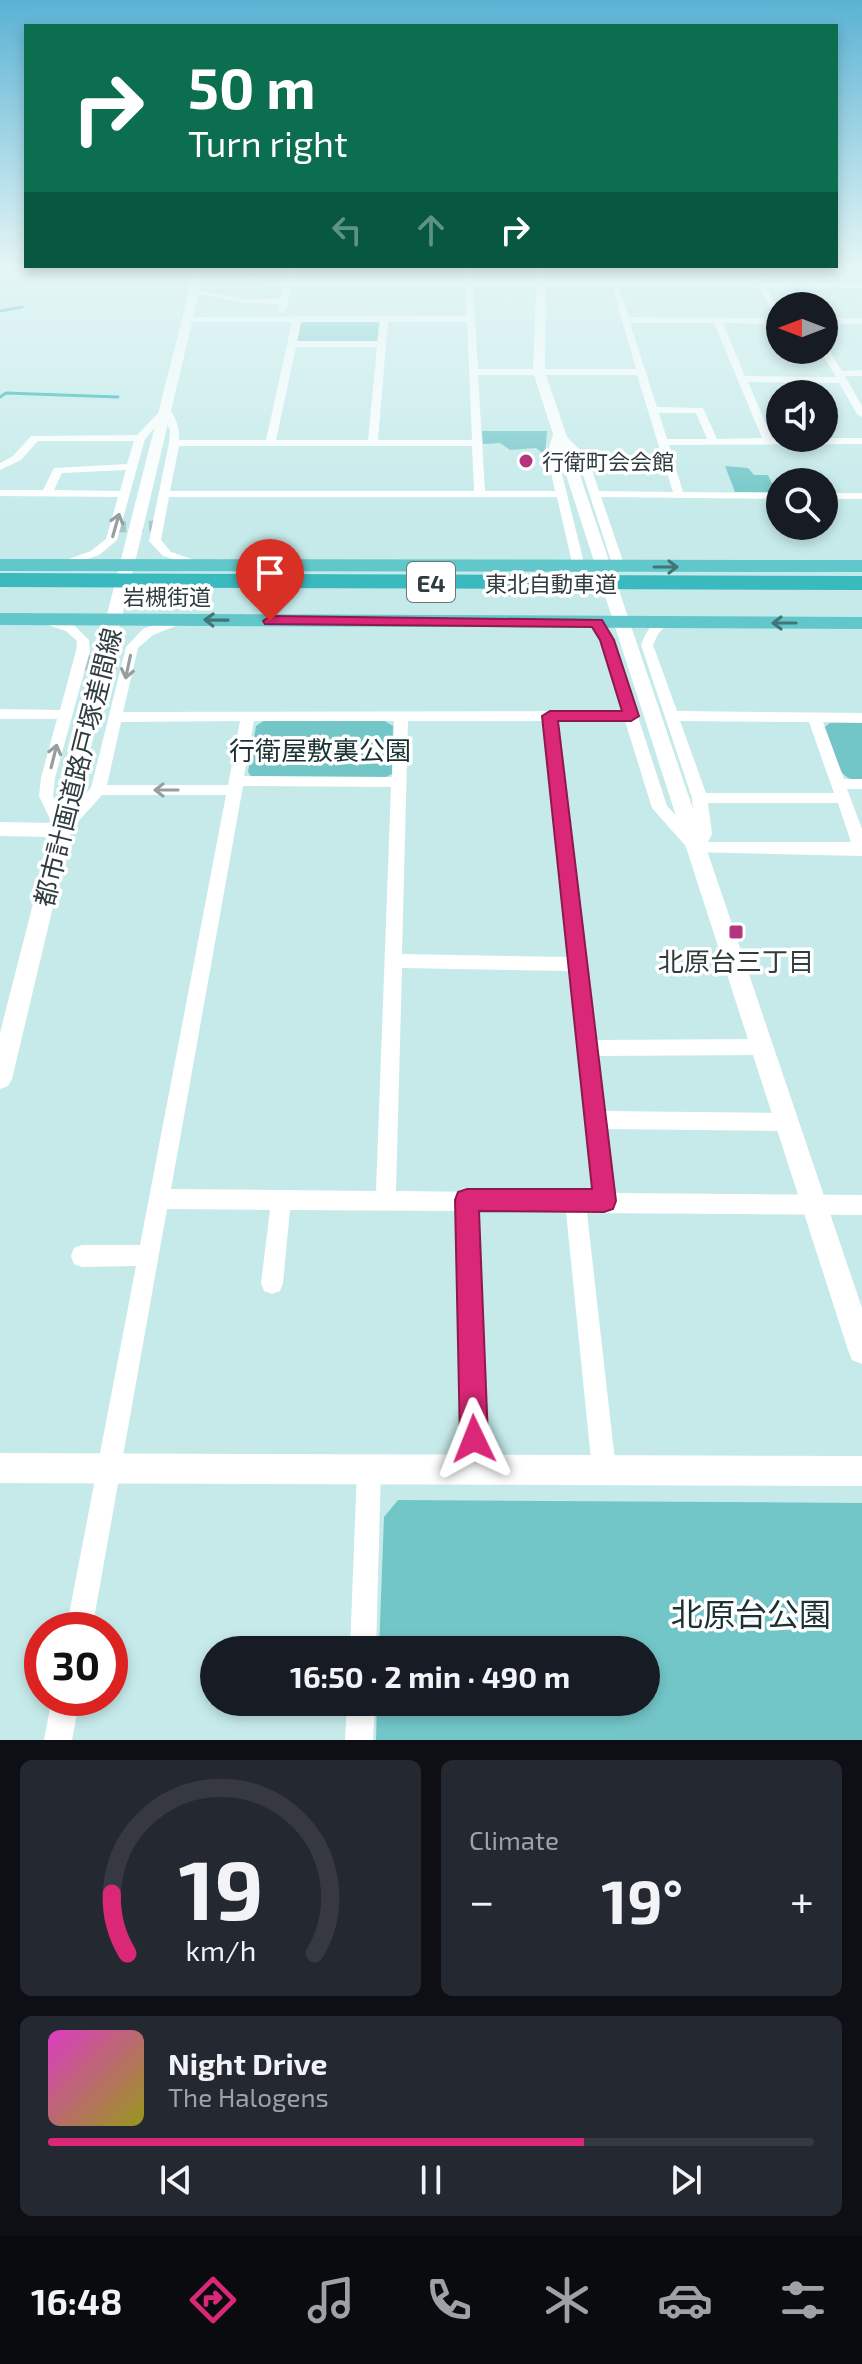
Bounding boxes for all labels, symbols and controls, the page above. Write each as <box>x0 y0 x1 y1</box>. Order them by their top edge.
text: 50 m <box>188 53 316 120</box>
icon: right <box>56 56 160 160</box>
text: Turn right <box>188 121 348 164</box>
icon: left <box>325 208 369 252</box>
icon: ahead <box>409 208 453 252</box>
icon: right <box>493 208 537 252</box>
north arrow <box>766 292 838 364</box>
map controls <box>766 292 838 540</box>
button: sound <box>766 380 838 452</box>
place label: 行衛町会会館 <box>542 448 674 474</box>
marker: 行衛町会会館 <box>517 452 535 470</box>
button: search <box>766 468 838 540</box>
one-way arrow <box>109 512 124 538</box>
pin <box>236 539 304 621</box>
icon: arrive <box>248 551 292 595</box>
one-way arrow <box>652 559 679 575</box>
road number: E4 <box>407 562 455 602</box>
street label: 東北自動車道 <box>485 570 617 596</box>
street label: 岩槻街道 <box>123 583 211 609</box>
one-way arrow <box>203 612 230 628</box>
one-way arrow <box>771 615 798 631</box>
street label: 都市計画道路戸塚差間線 <box>27 624 127 910</box>
one-way arrow <box>120 654 135 680</box>
park label: 行衛屋敷裏公園 <box>229 734 411 765</box>
one-way arrow <box>47 743 62 769</box>
one-way arrow <box>153 782 180 798</box>
marker: 北原台三丁目 <box>727 923 745 941</box>
place label: 北原台三丁目 <box>658 945 814 976</box>
position arrow <box>432 1397 516 1481</box>
park label: 北原台公園 <box>671 1594 831 1632</box>
speed limit sign: 30 <box>24 1612 128 1716</box>
text: 16:50 · 2 min · 490 m <box>290 1658 570 1694</box>
text: Climate <box>469 1824 559 1855</box>
text: 19 <box>178 1837 263 1937</box>
text: 19° <box>601 1864 683 1936</box>
text: − <box>469 1873 495 1926</box>
text: + <box>790 1873 814 1926</box>
text: km/h <box>185 1932 256 1967</box>
text: Night Drive <box>168 2045 327 2081</box>
text: The Halogens <box>168 2081 329 2112</box>
icon: previous <box>154 2158 198 2202</box>
icon: pause <box>409 2158 453 2202</box>
icon: next <box>664 2158 708 2202</box>
icon: directions <box>185 2272 241 2328</box>
icon: music <box>303 2272 359 2328</box>
icon: phone <box>421 2272 477 2328</box>
icon: climate <box>539 2272 595 2328</box>
icon: car <box>657 2272 713 2328</box>
icon: filters <box>775 2272 831 2328</box>
text: 16:48 <box>31 2279 122 2322</box>

